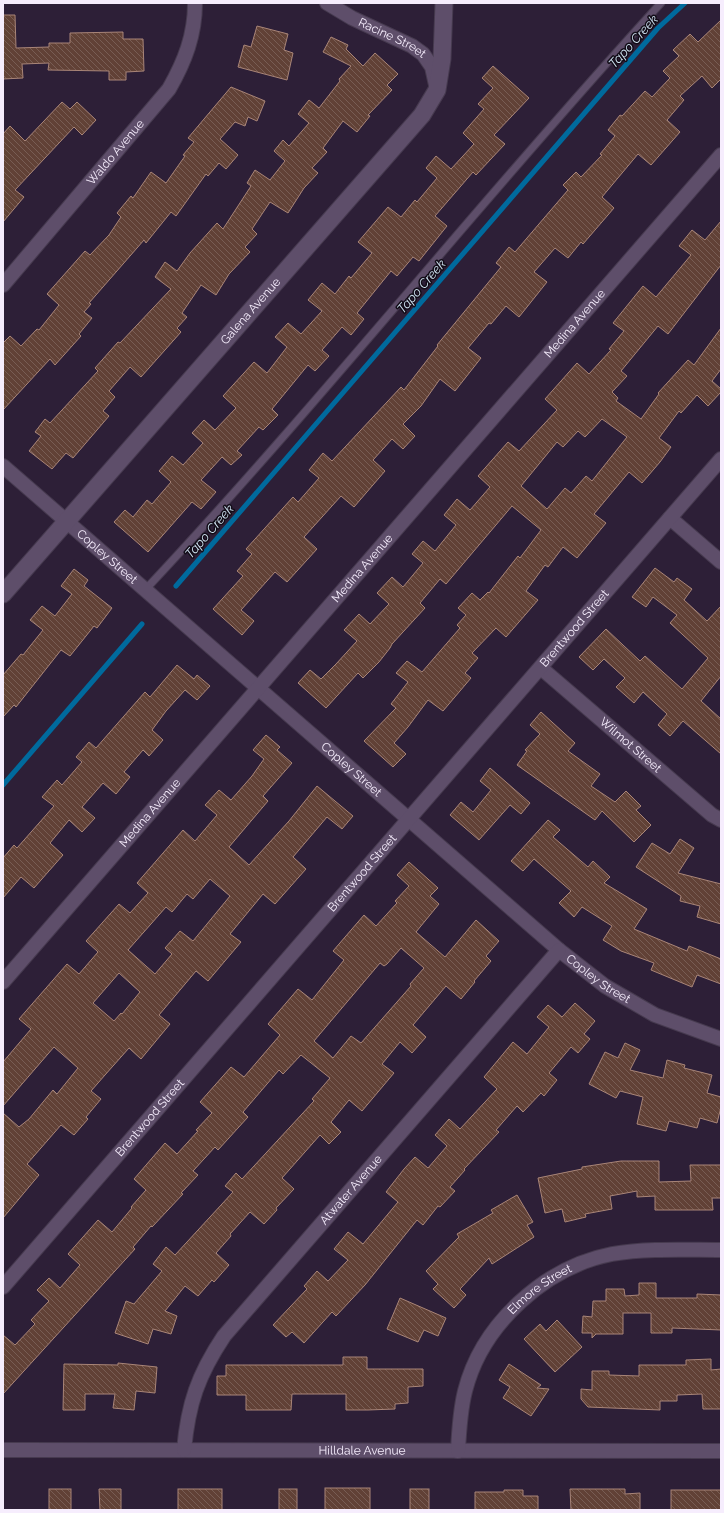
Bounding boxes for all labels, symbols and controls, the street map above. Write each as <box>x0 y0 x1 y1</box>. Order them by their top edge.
water label: Tapo Creek <box>606 12 661 71</box>
street label: Racine Street <box>356 15 429 61</box>
street label: Waldo Avenue <box>84 117 147 188</box>
water label: Tapo Creek <box>394 256 449 316</box>
street label: Galena Avenue <box>218 275 283 347</box>
street label: Medina Avenue <box>541 286 608 361</box>
water label: Tapo Creek <box>182 501 237 561</box>
street label: Copley Street <box>74 527 140 587</box>
street label: Medina Avenue <box>329 531 396 605</box>
street label: Brentwood Street <box>537 587 612 670</box>
street label: Wilmot Street <box>597 715 664 775</box>
street label: Copley Street <box>318 739 385 799</box>
street label: Medina Avenue <box>116 776 183 850</box>
street label: Brentwood Street <box>325 831 399 914</box>
street label: Copley Street <box>563 951 633 1006</box>
street label: Brentwood Street <box>112 1076 187 1159</box>
street label: Atwater Avenue <box>317 1152 385 1227</box>
street label: Elmore Street <box>505 1261 574 1317</box>
street label: Hilldale Avenue <box>318 1443 406 1458</box>

